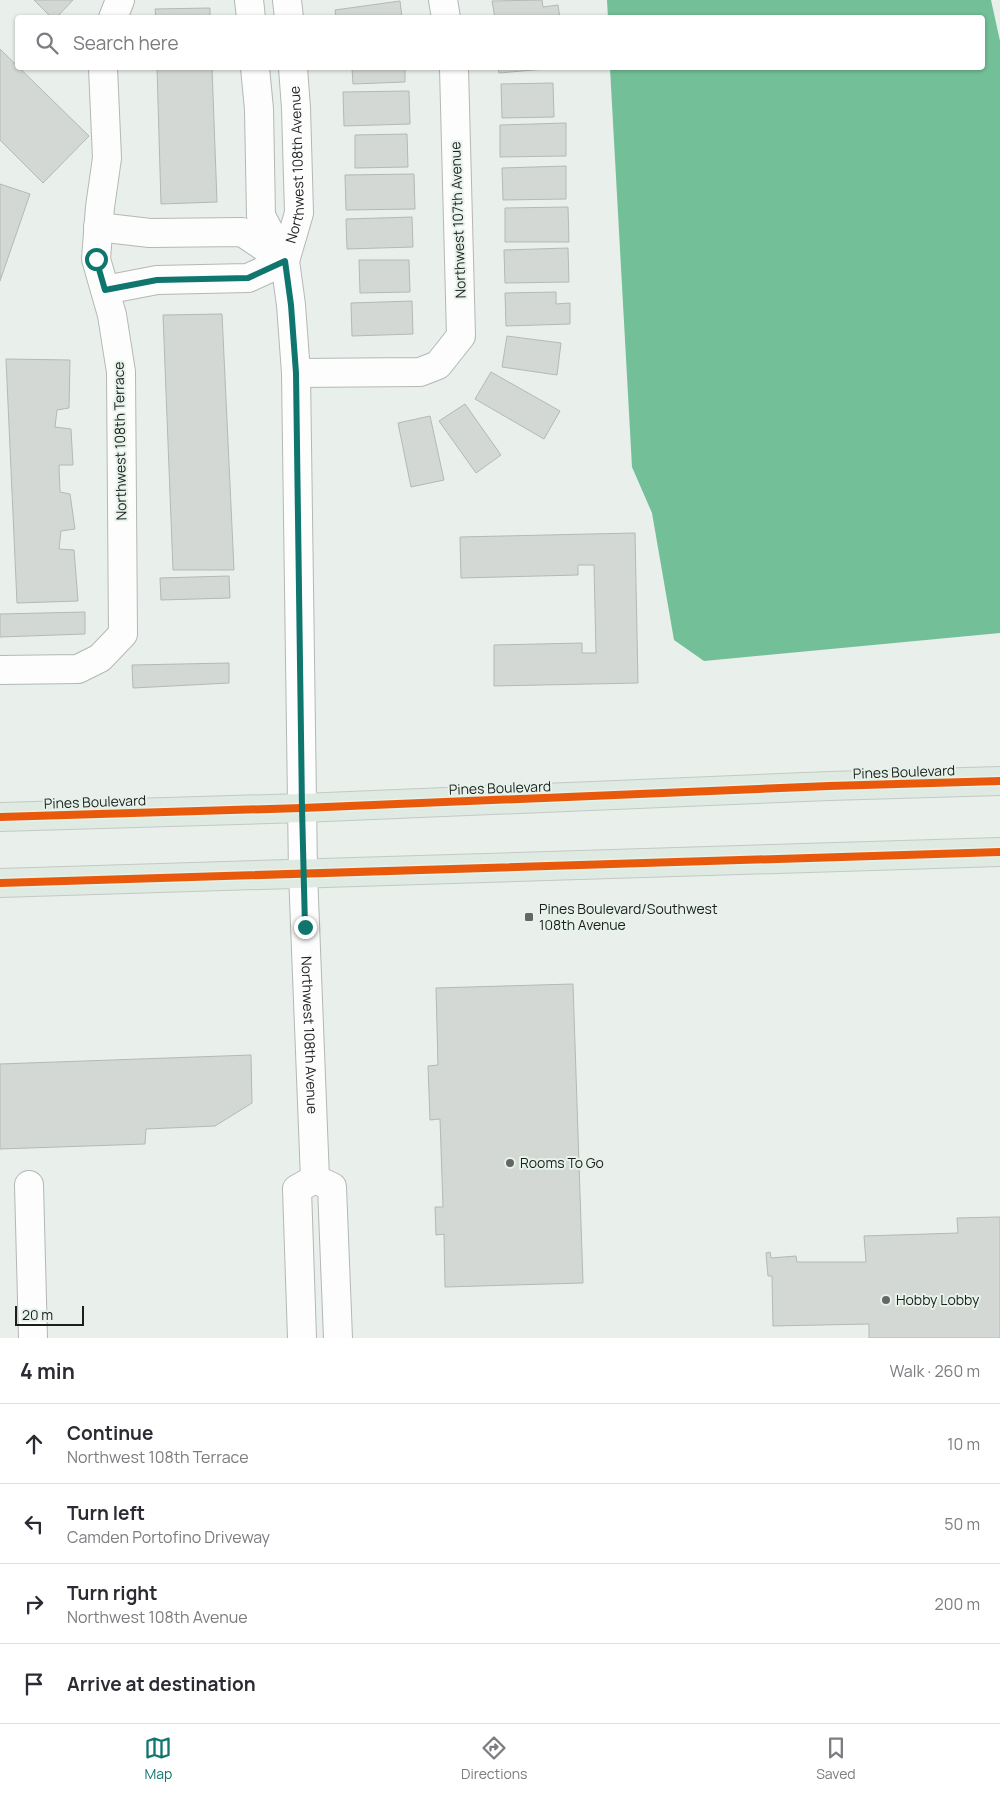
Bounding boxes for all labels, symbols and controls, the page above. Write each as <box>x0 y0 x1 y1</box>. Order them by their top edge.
search box <box>15 15 985 70</box>
icon: search <box>33 29 61 57</box>
text: Search here <box>73 30 179 56</box>
street label: Northwest 108th Avenue <box>281 85 308 245</box>
street label: Northwest 107th Avenue <box>445 141 470 299</box>
route start <box>85 248 108 271</box>
street label: Northwest 108th Terrace <box>109 361 130 521</box>
street label: Pines Boulevard <box>853 760 955 783</box>
street label: Pines Boulevard <box>449 776 551 799</box>
street label: Pines Boulevard <box>44 790 146 813</box>
place label: Pines Boulevard/Southwest 108th Avenue <box>539 899 718 934</box>
marker: Pines Boulevard/Southwest 108th Avenue <box>523 911 535 923</box>
route end <box>294 916 317 939</box>
street label: Northwest 108th Avenue <box>297 956 322 1114</box>
place label: Rooms To Go <box>520 1153 604 1172</box>
marker: Rooms To Go <box>504 1157 516 1169</box>
place label: Hobby Lobby <box>896 1290 980 1309</box>
marker: Hobby Lobby <box>880 1294 892 1306</box>
scale bar <box>15 1303 84 1326</box>
text: 20 m <box>22 1305 53 1324</box>
text: 4 min <box>20 1357 75 1385</box>
text: Walk · 260 m <box>890 1360 980 1382</box>
text: Continue <box>67 1420 153 1446</box>
icon: ahead <box>20 1430 48 1458</box>
text: 10 m <box>947 1433 980 1455</box>
text: Northwest 108th Terrace <box>67 1446 249 1468</box>
text: Turn left <box>67 1500 145 1526</box>
icon: left <box>20 1510 48 1538</box>
text: 50 m <box>944 1513 980 1535</box>
text: Camden Portofino Driveway <box>67 1526 270 1548</box>
text: Turn right <box>67 1580 157 1606</box>
icon: right <box>20 1590 48 1618</box>
text: 200 m <box>935 1593 980 1615</box>
text: Northwest 108th Avenue <box>67 1606 248 1628</box>
icon: arrive <box>20 1670 48 1698</box>
text: Arrive at destination <box>67 1671 256 1697</box>
tab: Map <box>144 1734 172 1783</box>
tab: Directions <box>461 1734 527 1783</box>
tab: Saved <box>816 1734 856 1783</box>

